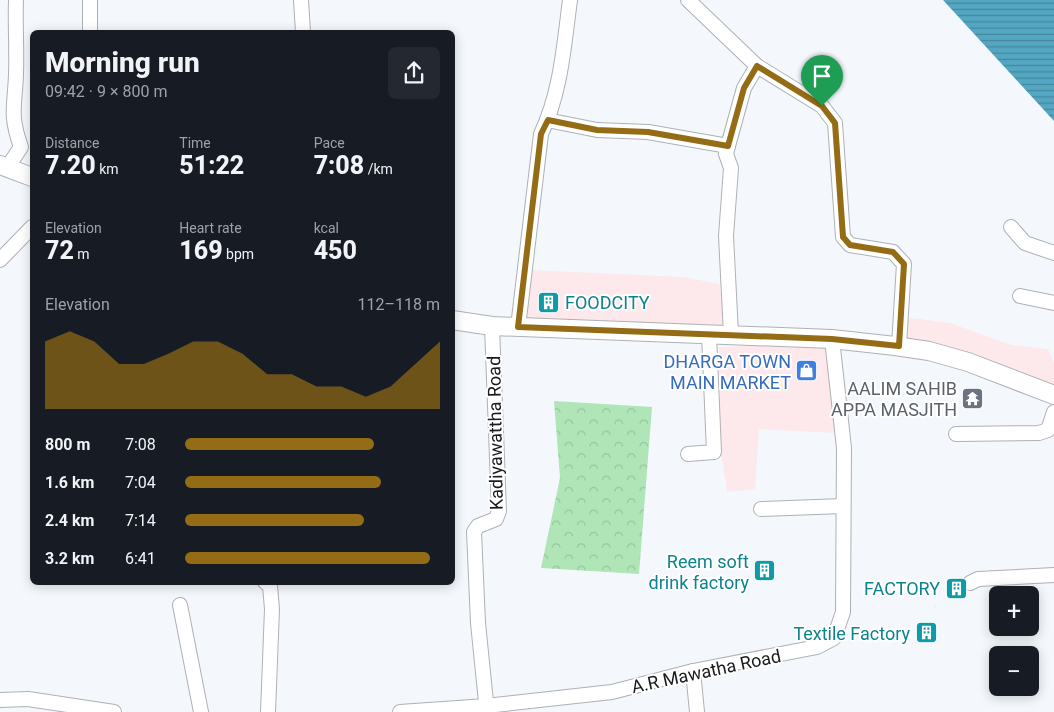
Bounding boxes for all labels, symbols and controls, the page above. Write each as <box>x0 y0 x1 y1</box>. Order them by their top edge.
text: Morning run <box>45 46 200 79</box>
button: share <box>388 47 440 99</box>
pin <box>801 55 843 106</box>
icon: arrive <box>808 62 836 90</box>
text: 09:42 · 9 × 800 m <box>45 82 167 101</box>
text: Distance <box>45 135 100 151</box>
text: Time <box>179 135 211 151</box>
text: Pace <box>314 135 345 151</box>
text: 7.20 <box>45 151 96 180</box>
text: 51:22 <box>179 151 244 180</box>
text: 7:08 <box>314 151 364 180</box>
text: km <box>96 161 119 177</box>
text: /km <box>364 161 393 177</box>
text: Elevation <box>45 220 102 236</box>
text: Heart rate <box>179 220 242 236</box>
text: kcal <box>314 220 339 236</box>
text: 72 <box>45 236 74 265</box>
text: 169 <box>179 236 223 265</box>
text: 450 <box>314 236 357 265</box>
text: m <box>74 246 90 262</box>
text: bpm <box>223 246 254 262</box>
building icon: FOODCITY <box>537 290 561 314</box>
place label: FOODCITY <box>565 292 650 313</box>
text: Elevation <box>45 295 110 314</box>
text: 112–118 m <box>358 295 440 314</box>
place label: DHARGA TOWN MAIN MARKET <box>664 351 791 393</box>
street label: Kadiyawattha Road <box>483 356 507 510</box>
shop icon: DHARGA TOWN MAIN MARKET <box>795 359 819 383</box>
place label: AALIM SAHIB APPA MASJITH <box>831 378 957 420</box>
temple icon: AALIM SAHIB APPA MASJITH <box>961 386 985 410</box>
text: 800 m <box>45 435 90 454</box>
text: 7:08 <box>125 435 156 454</box>
text: 1.6 km <box>45 473 94 492</box>
text: 7:04 <box>125 473 156 492</box>
text: 2.4 km <box>45 511 94 530</box>
text: 7:14 <box>125 511 156 530</box>
text: 3.2 km <box>45 549 94 568</box>
text: 6:41 <box>125 549 156 568</box>
place label: Reem soft drink factory <box>649 551 749 593</box>
building icon: Reem soft drink factory <box>753 559 777 583</box>
building icon: FACTORY <box>944 576 968 600</box>
place label: FACTORY <box>864 578 940 599</box>
map controls <box>989 586 1039 696</box>
button: + <box>989 586 1039 636</box>
building icon: Textile Factory <box>914 621 938 645</box>
place label: Textile Factory <box>793 623 910 644</box>
street label: A.R Mawatha Road <box>629 645 783 697</box>
button: − <box>989 646 1039 696</box>

